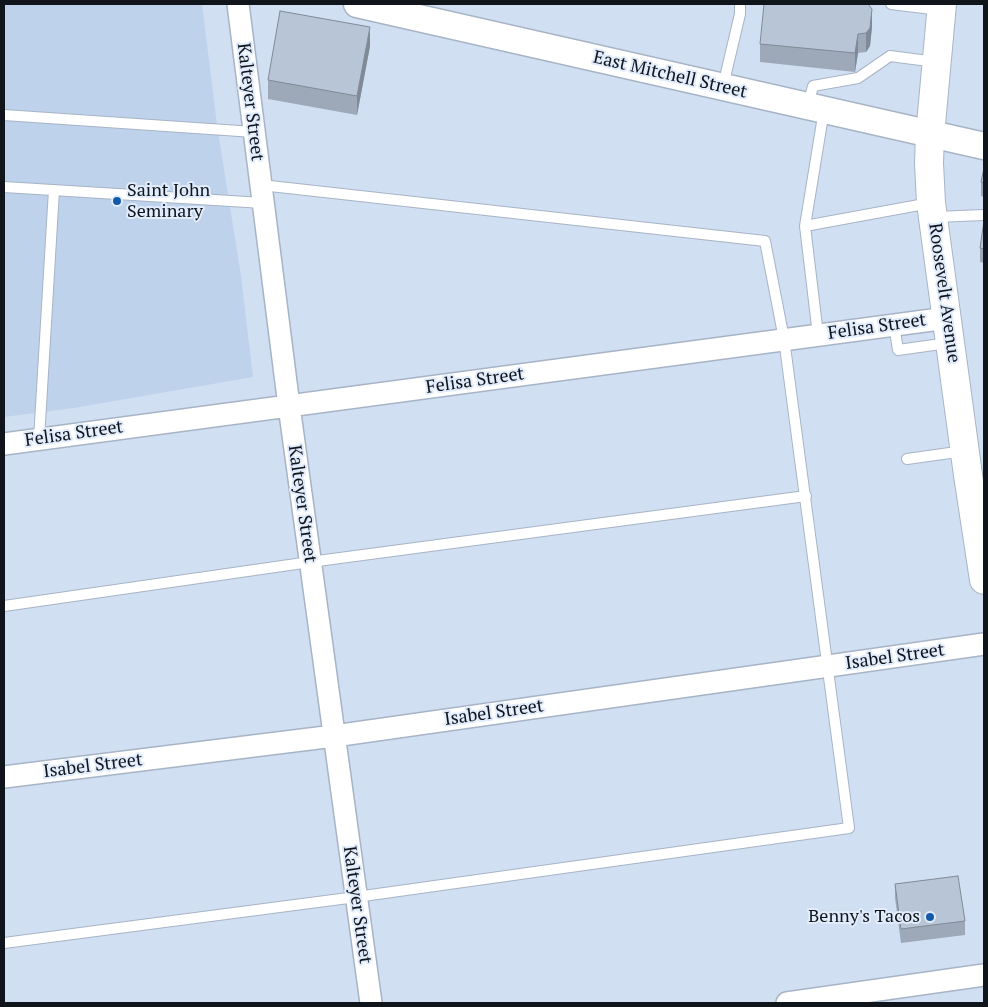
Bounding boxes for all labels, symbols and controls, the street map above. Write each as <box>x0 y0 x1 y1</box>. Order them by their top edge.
street label: Kalteyer Street <box>232 42 268 162</box>
street label: East Mitchell Street <box>591 47 749 103</box>
place label: Saint John Seminary <box>127 180 210 222</box>
marker: Saint John Seminary <box>111 195 123 207</box>
street label: Roosevelt Avenue <box>924 222 964 364</box>
street label: Felisa Street <box>826 309 928 345</box>
street label: Felisa Street <box>424 363 526 399</box>
street label: Felisa Street <box>23 416 125 452</box>
street label: Kalteyer Street <box>283 444 321 564</box>
street label: Isabel Street <box>844 639 946 675</box>
street label: Isabel Street <box>443 695 545 731</box>
street label: Isabel Street <box>42 749 144 783</box>
street label: Kalteyer Street <box>338 845 376 965</box>
place label: Benny's Tacos <box>808 906 920 928</box>
marker: Benny's Tacos <box>924 911 936 923</box>

